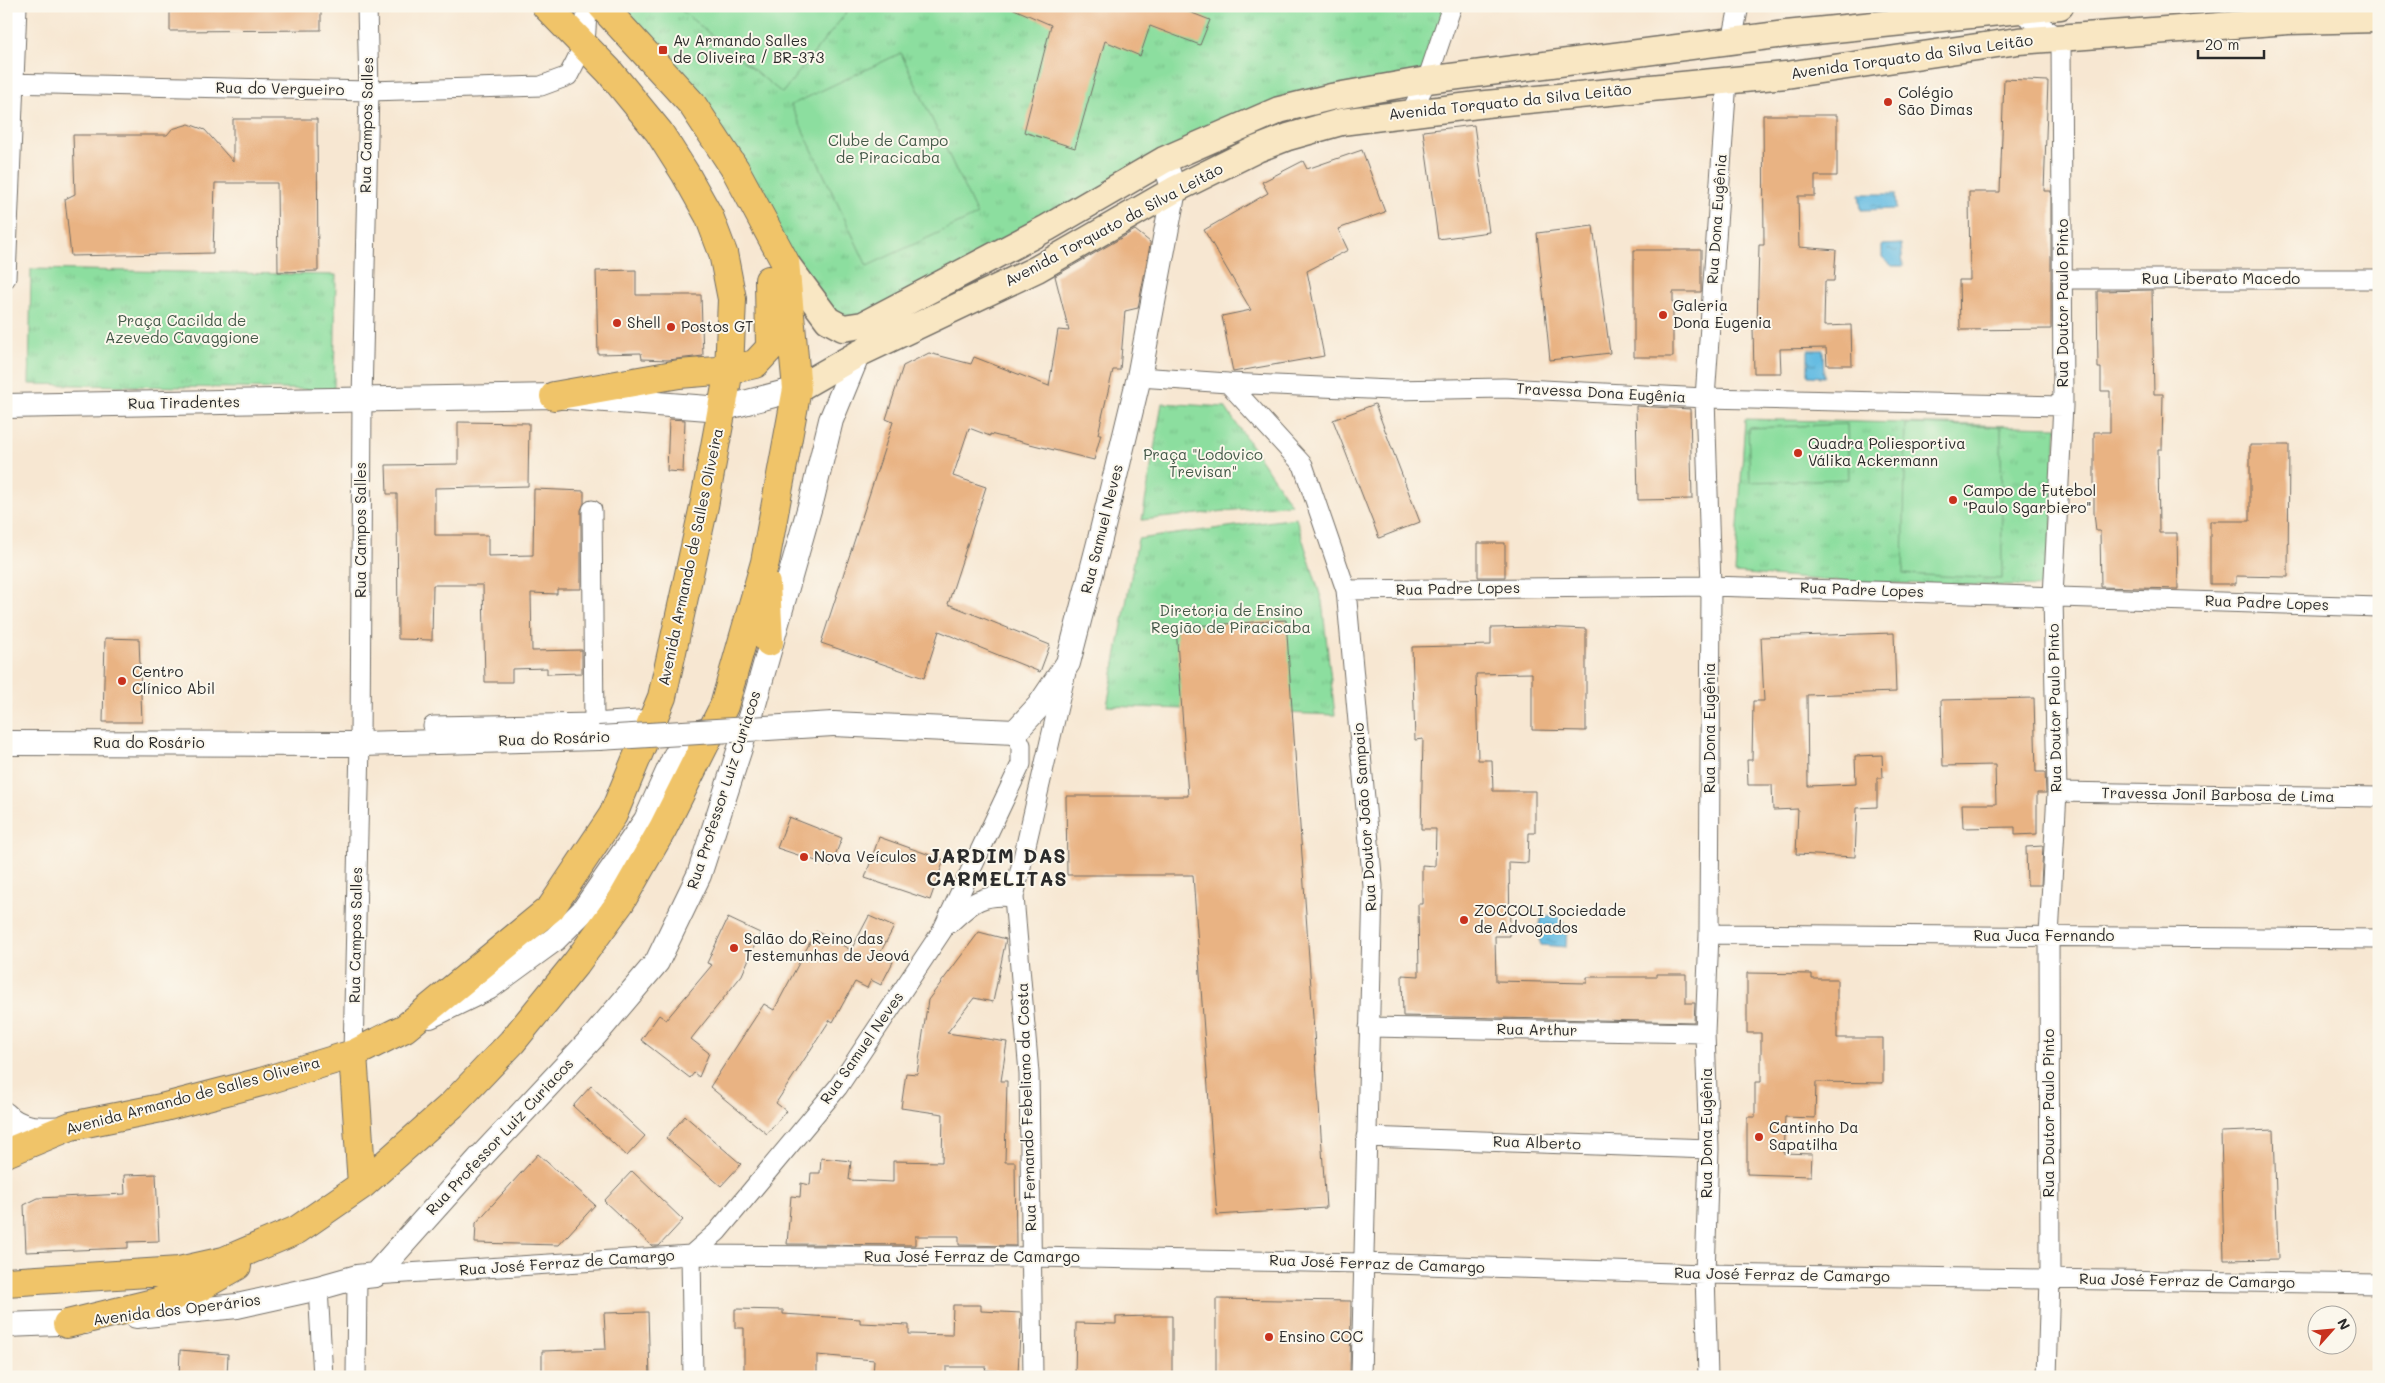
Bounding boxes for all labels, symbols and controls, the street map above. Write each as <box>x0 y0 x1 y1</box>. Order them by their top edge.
scale bar <box>2198 28 2264 60</box>
street label: Avenida Torquato da Silva Leitão <box>1790 29 2034 83</box>
place label: Av Armando Salles de Oliveira / BR-373 <box>673 30 824 67</box>
text: 20 m <box>2205 34 2239 54</box>
marker: Av Armando Salles de Oliveira / BR-373 <box>657 44 669 56</box>
street label: Rua Campos Salles <box>355 57 377 193</box>
street label: Rua do Vergueiro <box>215 77 345 99</box>
street label: Avenida Torquato da Silva Leitão <box>1387 78 1632 124</box>
place label: Colégio São Dimas <box>1898 82 1973 119</box>
marker: Colégio São Dimas <box>1882 96 1894 108</box>
park label: Clube de Campo de Piracicaba <box>828 130 948 167</box>
street label: Rua Dona Eugênia <box>1701 153 1731 285</box>
street label: Avenida Torquato da Silva Leitão <box>1001 158 1226 290</box>
street label: Rua Doutor Paulo Pinto <box>2052 218 2072 387</box>
street label: Rua Liberato Macedo <box>2142 268 2300 288</box>
place label: Galeria Dona Eugenia <box>1673 295 1772 332</box>
marker: Galeria Dona Eugenia <box>1657 309 1669 321</box>
park label: Praça Cacilda de Azevedo Cavaggione <box>105 310 259 347</box>
place label: Shell <box>627 312 661 332</box>
place label: Postos GT <box>681 316 753 336</box>
marker: Shell <box>611 317 623 329</box>
marker: Postos GT <box>665 321 677 333</box>
street label: Travessa Dona Eugênia <box>1516 378 1686 406</box>
street label: Rua Tiradentes <box>128 391 240 413</box>
street label: Avenida Armando de Salles Oliveira <box>653 426 727 687</box>
place label: Quadra Poliesportiva Válika Ackermann <box>1808 433 1966 470</box>
park label: Praça "Lodovico Trevisan" <box>1143 444 1263 481</box>
marker: Quadra Poliesportiva Válika Ackermann <box>1792 447 1804 459</box>
street label: Rua Campos Salles <box>350 462 370 598</box>
street label: Rua Samuel Neves <box>1075 462 1127 596</box>
place label: Campo de Futebol "Paulo Sgarbiero" <box>1963 480 2096 517</box>
marker: Campo de Futebol "Paulo Sgarbiero" <box>1947 494 1959 506</box>
street label: Rua Padre Lopes <box>1396 577 1520 599</box>
street label: Rua Padre Lopes <box>1800 577 1924 601</box>
street label: Rua Padre Lopes <box>2205 590 2329 614</box>
park label: Diretoria de Ensino Região de Piracicaba <box>1151 600 1311 637</box>
street label: Rua Doutor Paulo Pinto <box>2043 623 2065 793</box>
place label: Centro Clínico Abil <box>132 661 215 698</box>
street label: Rua Dona Eugênia <box>1699 663 1719 793</box>
marker: Centro Clínico Abil <box>116 675 128 687</box>
street label: Rua Professor Luiz Curiacos <box>681 688 765 892</box>
street label: Rua Doutor João Sampaio <box>1347 722 1381 912</box>
street label: Rua do Rosário <box>498 726 610 750</box>
street label: Rua do Rosário <box>93 732 205 752</box>
street label: Travessa Jonil Barbosa de Lima <box>2101 782 2335 806</box>
district label: JARDIM DAS CARMELITAS <box>926 842 1068 891</box>
place label: Nova Veículos <box>814 846 917 866</box>
marker: Nova Veículos <box>798 851 810 863</box>
street label: Rua Campos Salles <box>344 867 366 1003</box>
place label: ZOCCOLI Sociedade de Advogados <box>1474 900 1626 937</box>
marker: ZOCCOLI Sociedade de Advogados <box>1458 914 1470 926</box>
street label: Rua Juca Fernando <box>1974 925 2115 945</box>
place label: Salão do Reino das Testemunhas de Jeová <box>744 928 910 965</box>
marker: Salão do Reino das Testemunhas de Jeová <box>728 942 740 954</box>
street label: Rua Fernando Febeliano da Costa <box>1012 982 1040 1232</box>
street label: Rua Samuel Neves <box>815 987 907 1107</box>
street label: Rua Arthur <box>1497 1018 1578 1040</box>
street label: Rua Doutor Paulo Pinto <box>2038 1028 2058 1197</box>
street label: Avenida Armando de Salles Oliveira <box>63 1051 322 1139</box>
street label: Rua Professor Luiz Curiacos <box>421 1054 577 1219</box>
street label: Rua Dona Eugênia <box>1696 1068 1716 1198</box>
place label: Cantinho Da Sapatilha <box>1769 1117 1859 1154</box>
street label: Rua Alberto <box>1493 1130 1581 1154</box>
marker: Cantinho Da Sapatilha <box>1753 1131 1765 1143</box>
street label: Rua José Ferraz de Camargo <box>459 1244 675 1280</box>
street label: Rua José Ferraz de Camargo <box>864 1246 1080 1266</box>
street label: Rua José Ferraz de Camargo <box>1269 1249 1485 1277</box>
street label: Rua José Ferraz de Camargo <box>1674 1262 1890 1286</box>
street label: Rua José Ferraz de Camargo <box>2079 1268 2295 1292</box>
street label: Avenida dos Operários <box>92 1289 262 1329</box>
north arrow <box>2308 1306 2358 1356</box>
text: N <box>2333 1315 2355 1333</box>
place label: Ensino COC <box>1279 1326 1363 1346</box>
marker: Ensino COC <box>1263 1331 1275 1343</box>

